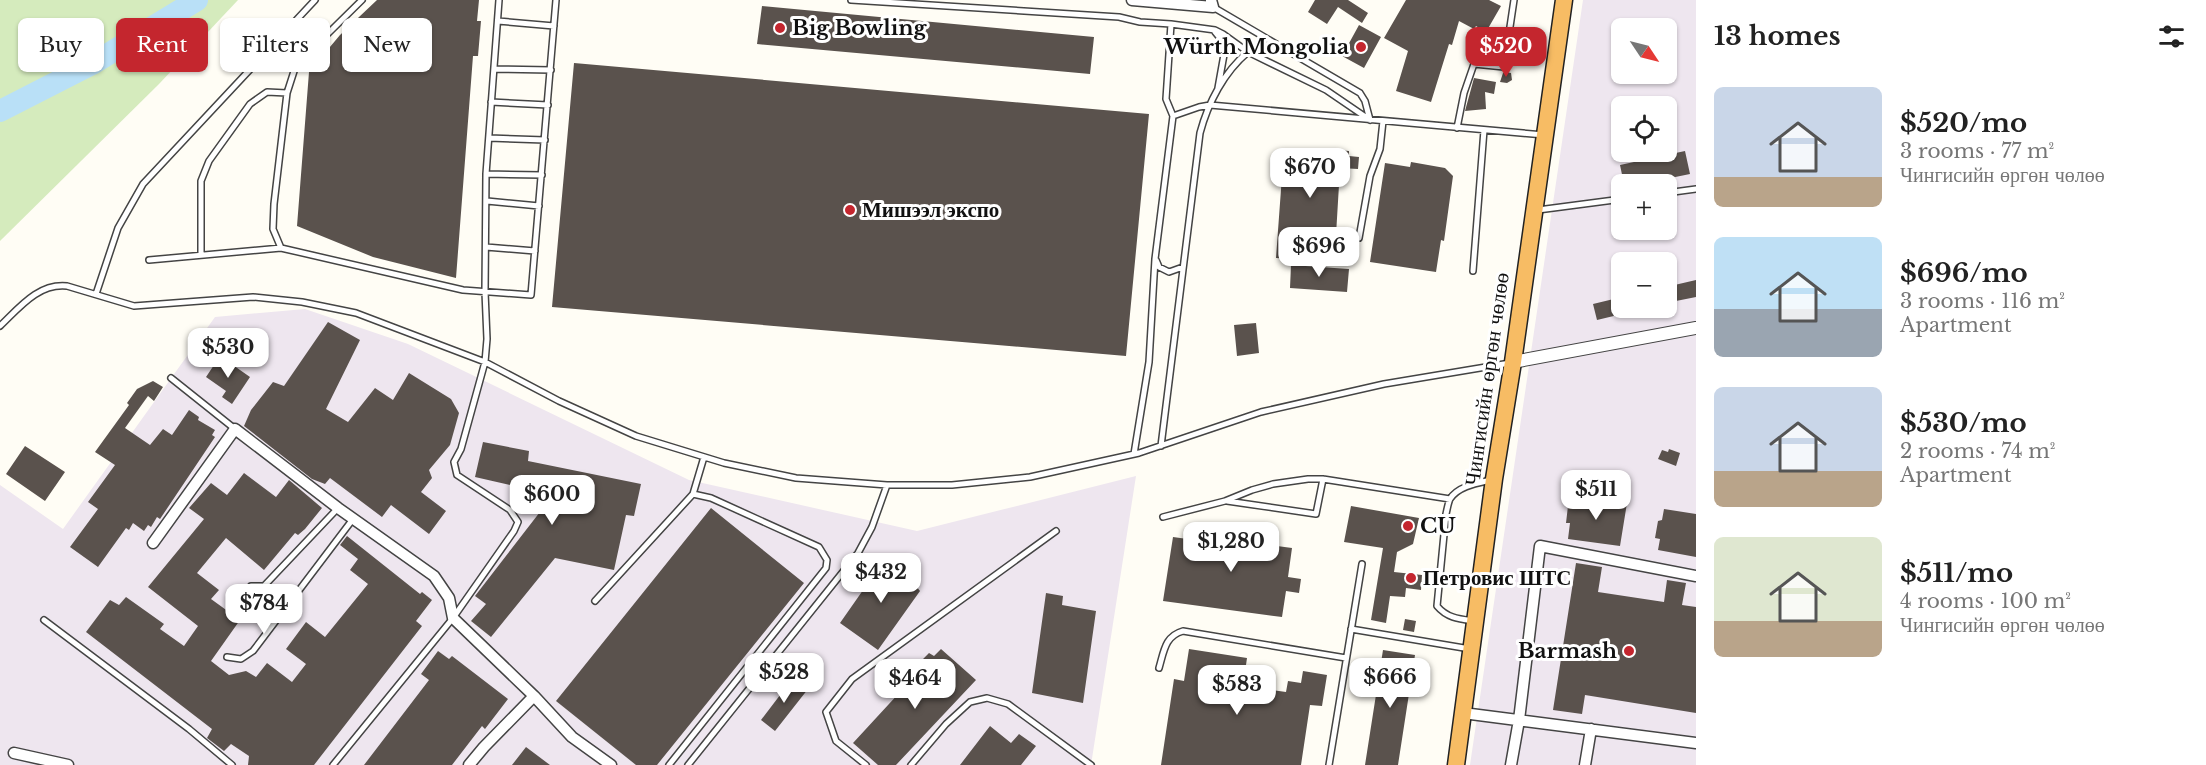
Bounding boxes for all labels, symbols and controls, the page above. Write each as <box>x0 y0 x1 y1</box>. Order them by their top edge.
place label: Big Bowling <box>792 15 927 41</box>
chip: Buy <box>18 18 104 72</box>
chip: Rent <box>116 18 208 72</box>
chip: Filters <box>220 18 330 72</box>
chip: New <box>342 18 432 72</box>
north arrow <box>1611 18 1677 84</box>
map controls <box>1611 18 1677 318</box>
text: 13 homes <box>1714 20 1841 52</box>
icon: filters <box>2155 20 2188 53</box>
marker: Big Bowling <box>773 21 787 35</box>
pin: $520 <box>1470 27 1542 78</box>
place label: Würth Mongolia <box>1163 34 1349 60</box>
text: $520 <box>1480 34 1532 58</box>
marker: Würth Mongolia <box>1354 40 1368 54</box>
button: locate <box>1611 96 1677 162</box>
text: $520/mo <box>1900 107 2027 139</box>
icon: home <box>1762 111 1834 183</box>
text: 3 rooms · 77 m² <box>1900 139 2054 163</box>
pin: $670 <box>1274 148 1346 199</box>
text: $670 <box>1284 155 1336 179</box>
text: Чингисийн өргөн чөлөө <box>1900 163 2105 187</box>
button: + <box>1611 174 1677 240</box>
place label: Мишээл экспо <box>862 197 999 223</box>
marker: Мишээл экспо <box>843 203 857 217</box>
pin: $696 <box>1283 227 1355 278</box>
text: $696 <box>1292 234 1346 258</box>
button: − <box>1611 252 1677 318</box>
text: $696/mo <box>1900 257 2028 289</box>
icon: home <box>1762 261 1834 333</box>
street label: Чингисийн өргөн чөлөө <box>1459 271 1515 487</box>
text: 3 rooms · 116 m² <box>1900 289 2065 313</box>
text: Apartment <box>1900 313 2011 337</box>
pin: $530 <box>192 328 264 379</box>
text: $530 <box>202 335 254 359</box>
text: $530/mo <box>1900 407 2027 439</box>
icon: home <box>1762 411 1834 483</box>
text: 2 rooms · 74 m² <box>1900 439 2056 463</box>
text: Apartment <box>1900 463 2011 487</box>
pin: $511 <box>1560 470 1632 521</box>
pin: $600 <box>516 475 588 526</box>
text: $511 <box>1575 477 1617 501</box>
text: $600 <box>524 482 580 506</box>
place label: CU <box>1420 513 1456 539</box>
marker: CU <box>1401 519 1415 533</box>
pin: $1,280 <box>1182 522 1280 573</box>
text: $1,280 <box>1197 529 1265 553</box>
pin: $432 <box>845 553 917 604</box>
text: $511/mo <box>1900 557 2013 589</box>
text: $432 <box>855 560 907 584</box>
icon: home <box>1762 561 1834 633</box>
place label: Петровис ШТС <box>1423 565 1571 591</box>
marker: Петровис ШТС <box>1404 571 1418 585</box>
pin: $784 <box>228 584 300 635</box>
text: 4 rooms · 100 m² <box>1900 589 2071 613</box>
text: $784 <box>239 591 289 615</box>
text: Чингисийн өргөн чөлөө <box>1900 613 2105 637</box>
place label: Barmash <box>1518 638 1617 664</box>
marker: Barmash <box>1622 644 1636 658</box>
pin: $528 <box>748 653 820 704</box>
pin: $666 <box>1354 658 1426 709</box>
pin: $464 <box>879 659 951 710</box>
text: $528 <box>759 660 809 684</box>
pin: $583 <box>1201 665 1273 716</box>
text: $666 <box>1363 665 1417 689</box>
text: $464 <box>889 666 941 690</box>
text: $583 <box>1212 672 1262 696</box>

